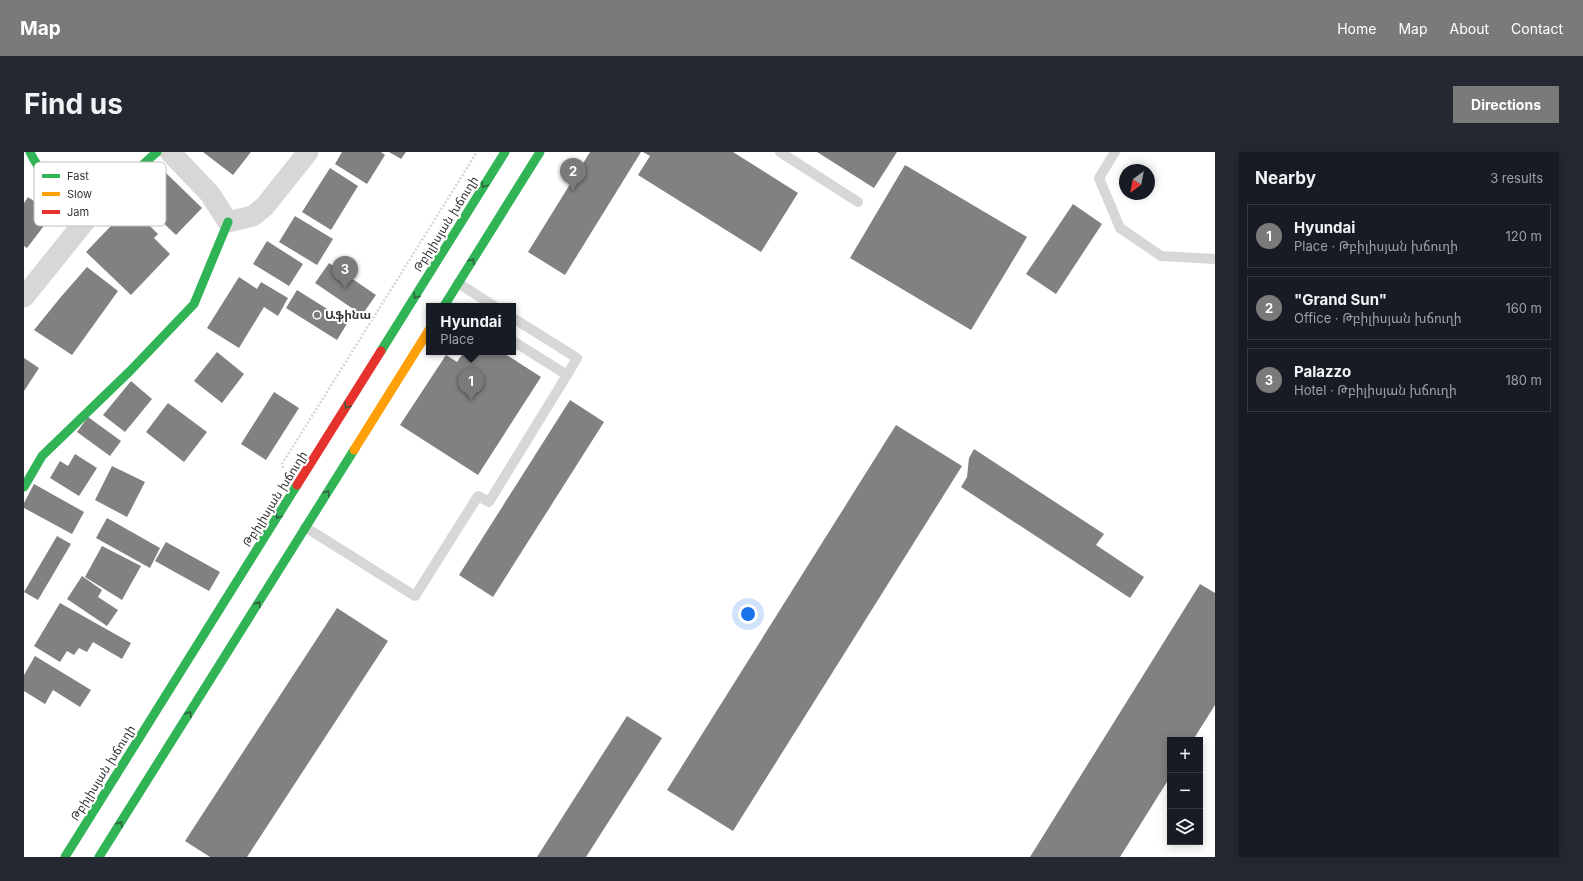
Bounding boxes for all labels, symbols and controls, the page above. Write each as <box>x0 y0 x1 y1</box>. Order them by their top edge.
text: Map <box>20 17 61 40</box>
text: Home <box>1337 20 1376 37</box>
text: Map <box>1398 20 1428 37</box>
text: About <box>1450 20 1489 37</box>
text: Contact <box>1511 20 1563 37</box>
button: Directions <box>1453 86 1559 123</box>
text: Find us <box>24 87 123 121</box>
pin: 2 <box>560 158 586 191</box>
legend <box>34 162 166 226</box>
north arrow <box>1119 164 1155 200</box>
text: Nearby <box>1255 168 1316 188</box>
text: Fast <box>67 169 89 183</box>
text: 3 results <box>1490 170 1543 186</box>
street label: Թբիլիսյան խճուղի <box>410 173 481 274</box>
one-way arrow <box>482 181 489 188</box>
text: Slow <box>67 187 92 201</box>
text: Jam <box>67 205 89 219</box>
text: Hyundai <box>1294 218 1355 237</box>
text: 1 <box>1266 228 1272 244</box>
text: 120 m <box>1506 228 1542 244</box>
text: Place · Թբիլիսյան խճուղի <box>1294 238 1458 254</box>
pin: 3 <box>332 256 358 289</box>
one-way arrow <box>467 258 475 265</box>
text: "Grand Sun" <box>1294 290 1387 309</box>
one-way arrow <box>413 292 421 299</box>
text: 2 <box>1265 300 1273 316</box>
text: 160 m <box>1505 300 1542 316</box>
popup <box>426 303 516 355</box>
place label: Աֆինա <box>325 307 371 322</box>
marker: Աֆինա <box>312 310 322 320</box>
text: Office · Թբիլիսյան խճուղի <box>1294 310 1462 326</box>
text: Hyundai <box>440 312 502 331</box>
text: Place <box>440 331 474 347</box>
text: Palazzo <box>1294 362 1351 381</box>
pin: 1 <box>458 368 484 401</box>
text: 3 <box>1265 372 1273 388</box>
text: 180 m <box>1505 372 1542 388</box>
text: Hotel · Թբիլիսյան խճուղի <box>1294 382 1457 398</box>
one-way arrow <box>345 402 352 409</box>
street label: Թբիլիսյան խճուղի <box>239 448 310 549</box>
one-way arrow <box>322 490 329 497</box>
one-way arrow <box>275 512 283 519</box>
one-way arrow <box>253 601 260 608</box>
your location <box>738 604 758 624</box>
one-way arrow <box>184 711 191 718</box>
street label: Թբիլիսյան խճուղի <box>67 722 138 823</box>
map controls <box>1167 737 1203 845</box>
button: + <box>1167 737 1203 773</box>
button: − <box>1167 773 1203 809</box>
button: layers <box>1167 809 1203 845</box>
one-way arrow <box>115 821 122 828</box>

